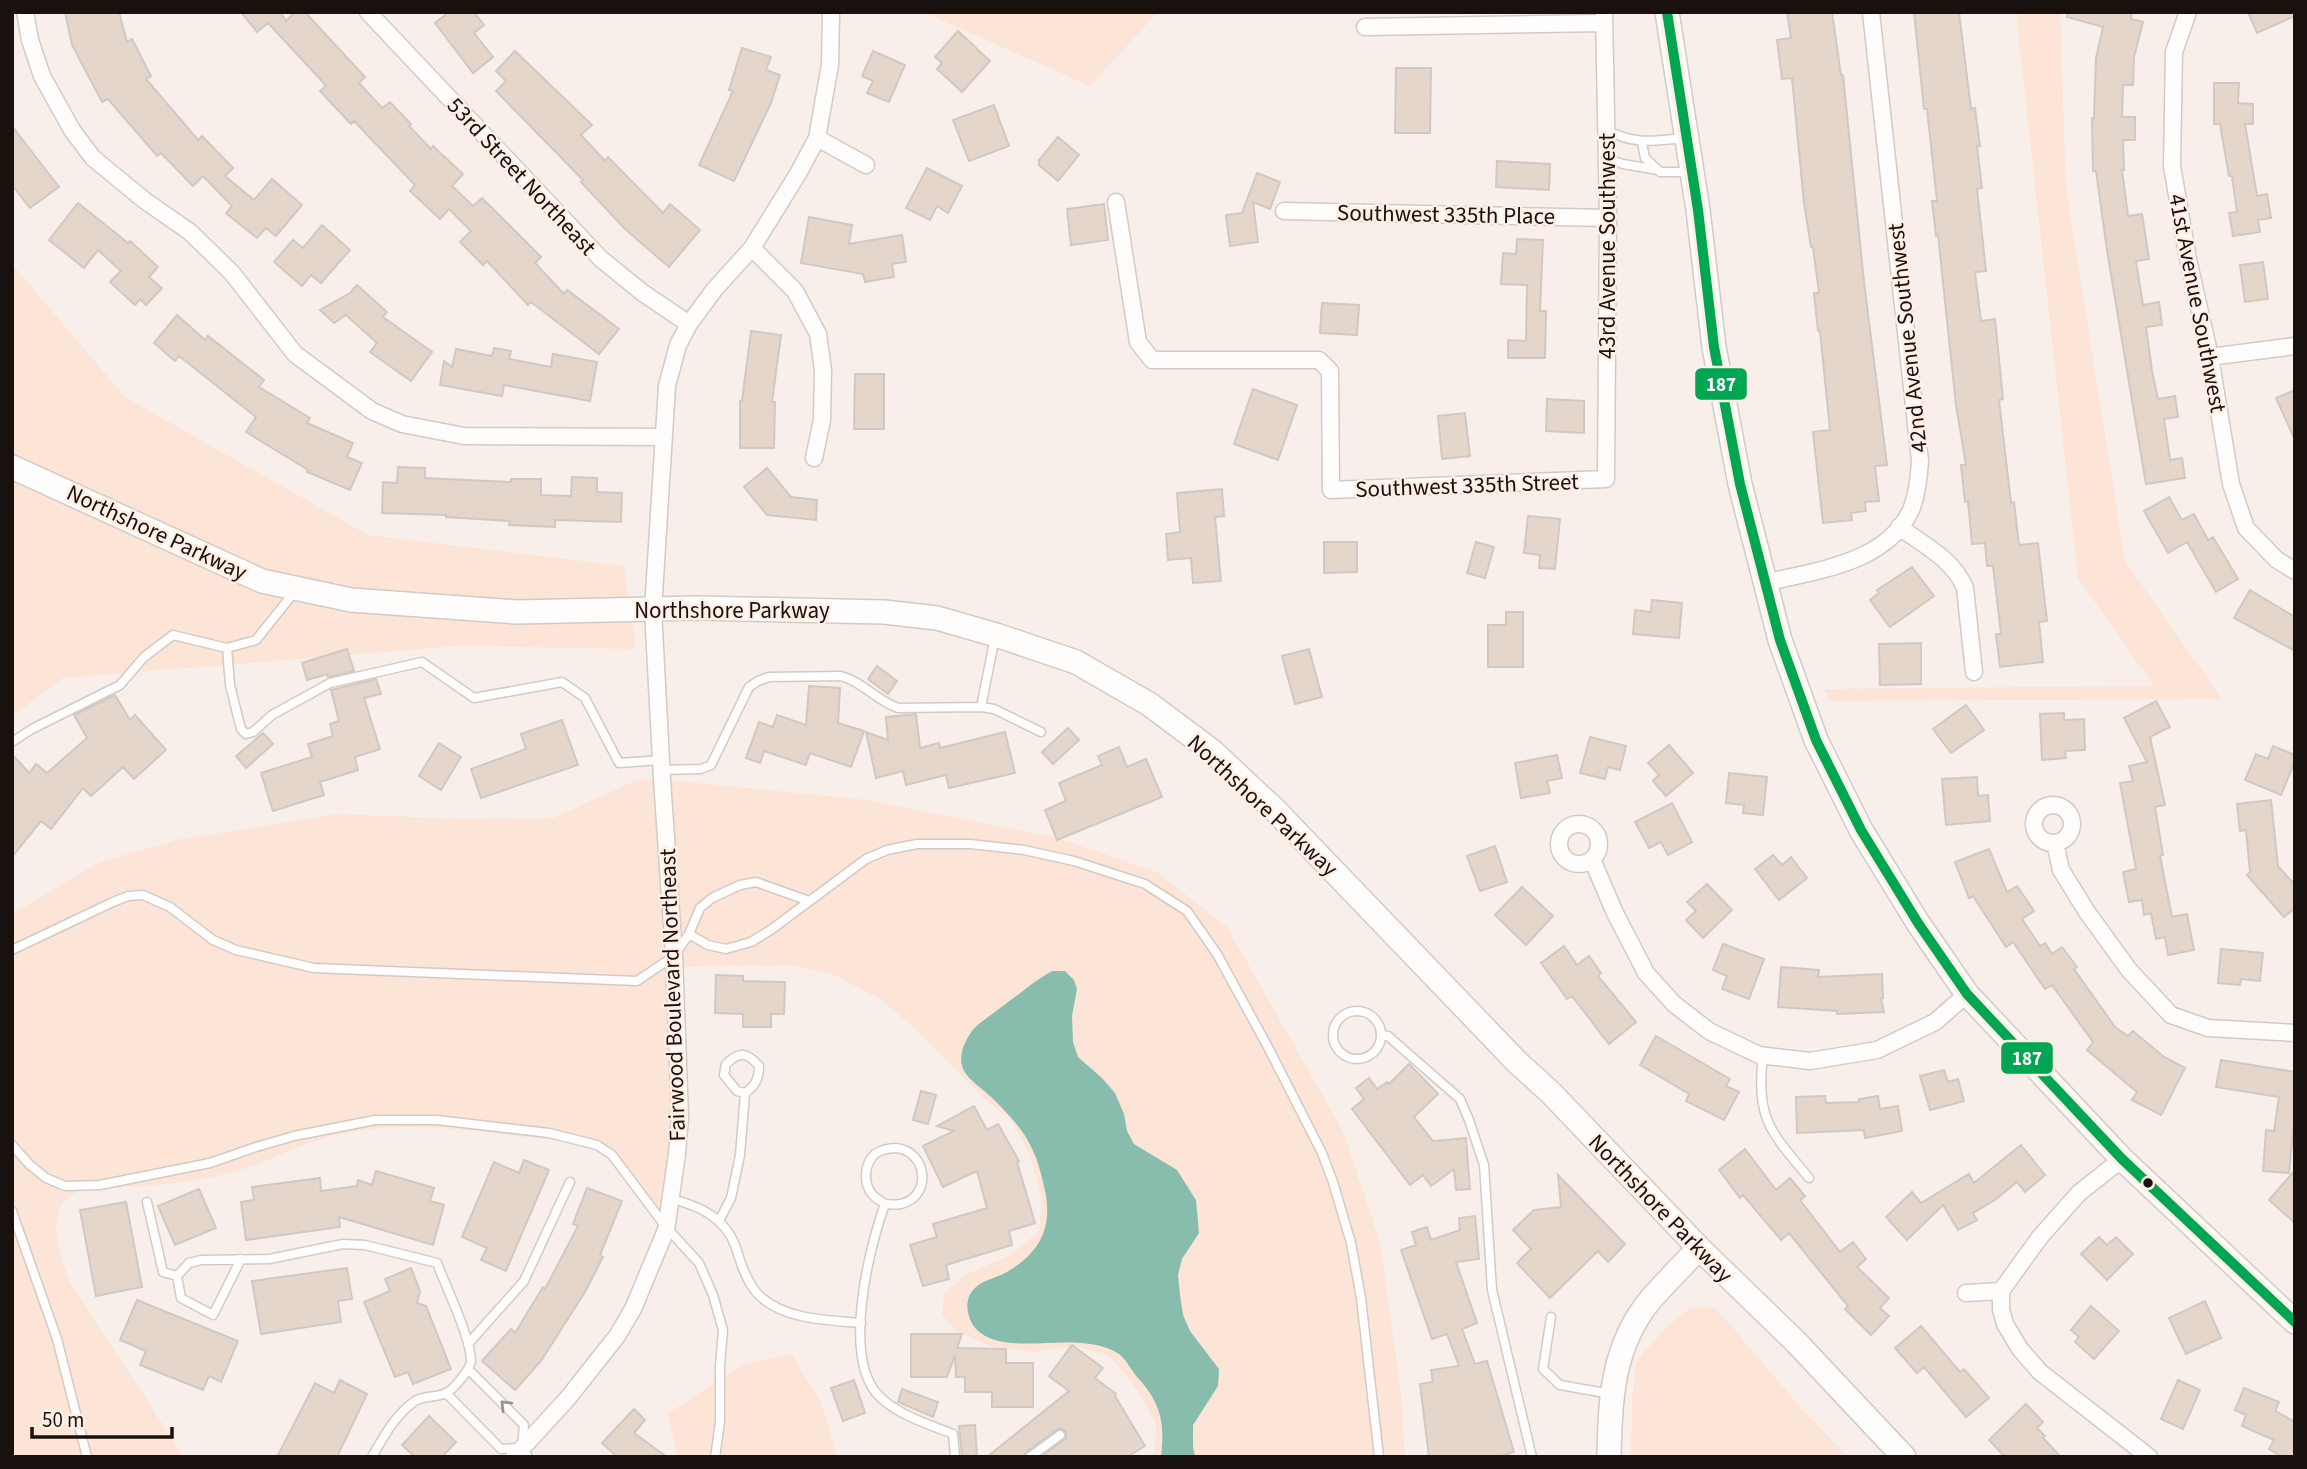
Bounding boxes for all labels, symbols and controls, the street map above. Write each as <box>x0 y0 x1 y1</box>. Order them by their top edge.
street label: 53rd Street Northeast <box>440 90 604 263</box>
street label: 43rd Avenue Southwest <box>1591 133 1624 359</box>
street label: 41st Avenue Southwest <box>2160 191 2235 416</box>
street label: Southwest 335th Place <box>1337 196 1555 233</box>
street label: 42nd Avenue Southwest <box>1879 221 1936 454</box>
line badge: 187 <box>1694 367 1748 401</box>
text: 187 <box>1706 372 1736 399</box>
street label: Southwest 335th Street <box>1355 465 1580 506</box>
street label: Northshore Parkway <box>61 476 253 589</box>
street label: Northshore Parkway <box>634 594 830 627</box>
street label: Northshore Parkway <box>1180 727 1346 884</box>
street label: Fairwood Boulevard Northeast <box>651 848 694 1142</box>
line badge: 187 <box>2000 1041 2054 1075</box>
text: 187 <box>2012 1046 2042 1073</box>
street label: Northshore Parkway <box>1581 1127 1741 1290</box>
unlabelled marker <box>2141 1176 2155 1190</box>
scale bar <box>32 1396 172 1440</box>
one-way arrow <box>500 1401 513 1414</box>
text: 50 m <box>42 1405 84 1435</box>

